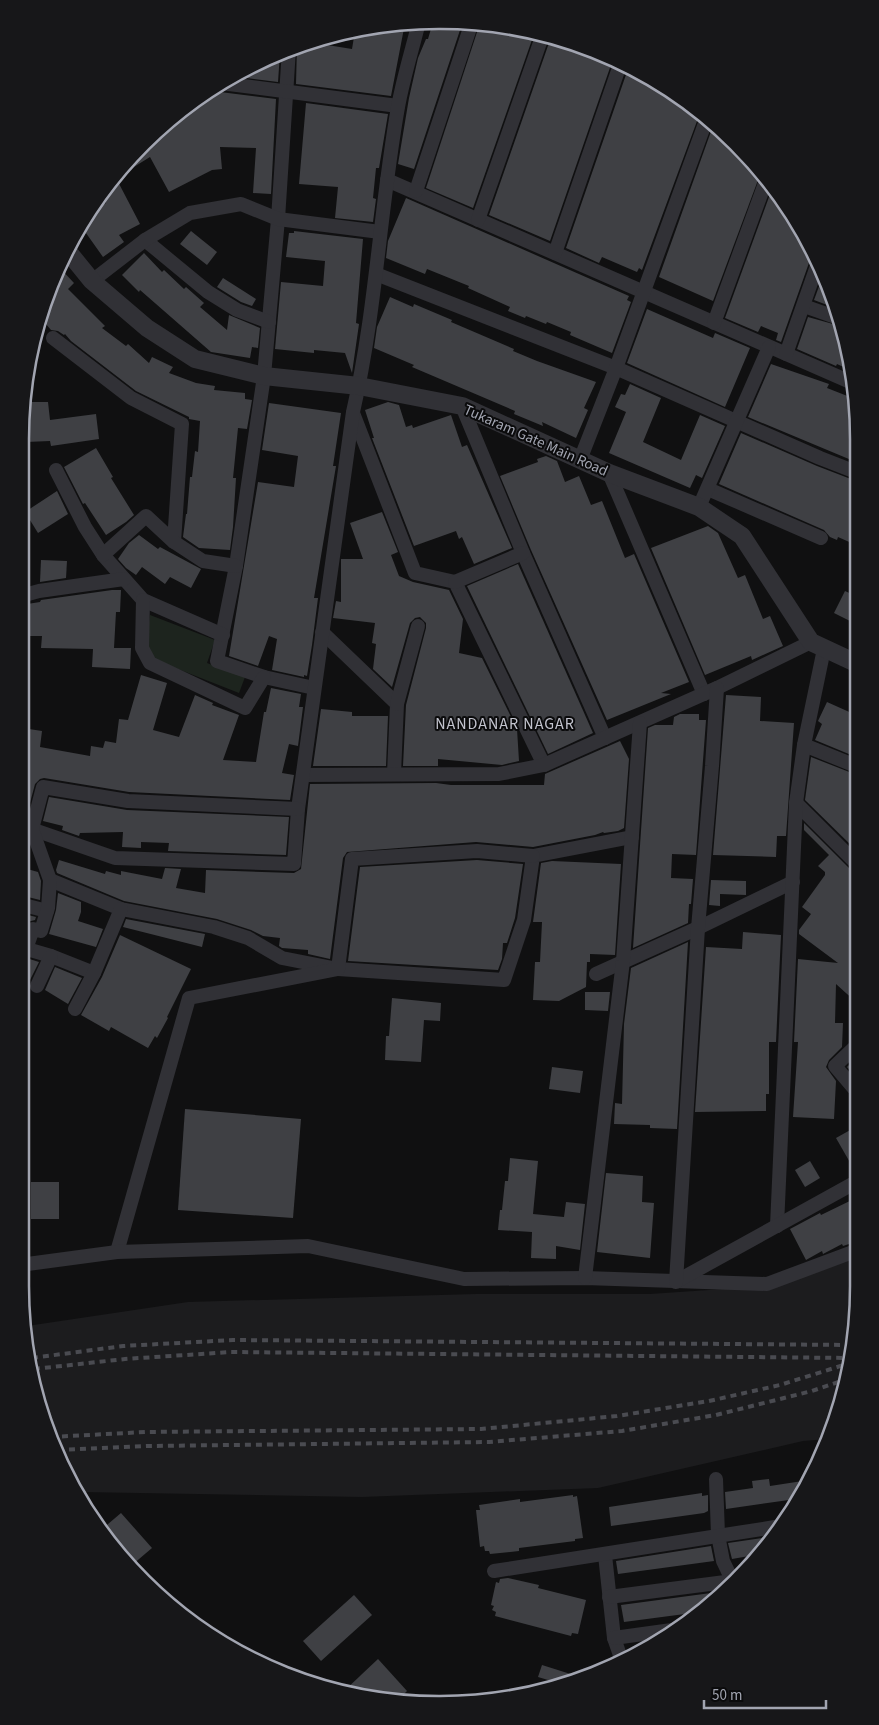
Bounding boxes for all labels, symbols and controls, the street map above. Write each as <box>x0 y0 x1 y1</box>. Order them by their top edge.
street label: Tukaram Gate Main Road <box>460 399 611 482</box>
district label: NANDANAR NAGAR <box>435 713 575 735</box>
scale bar <box>704 1678 826 1710</box>
text: 50 m <box>712 1685 742 1706</box>

